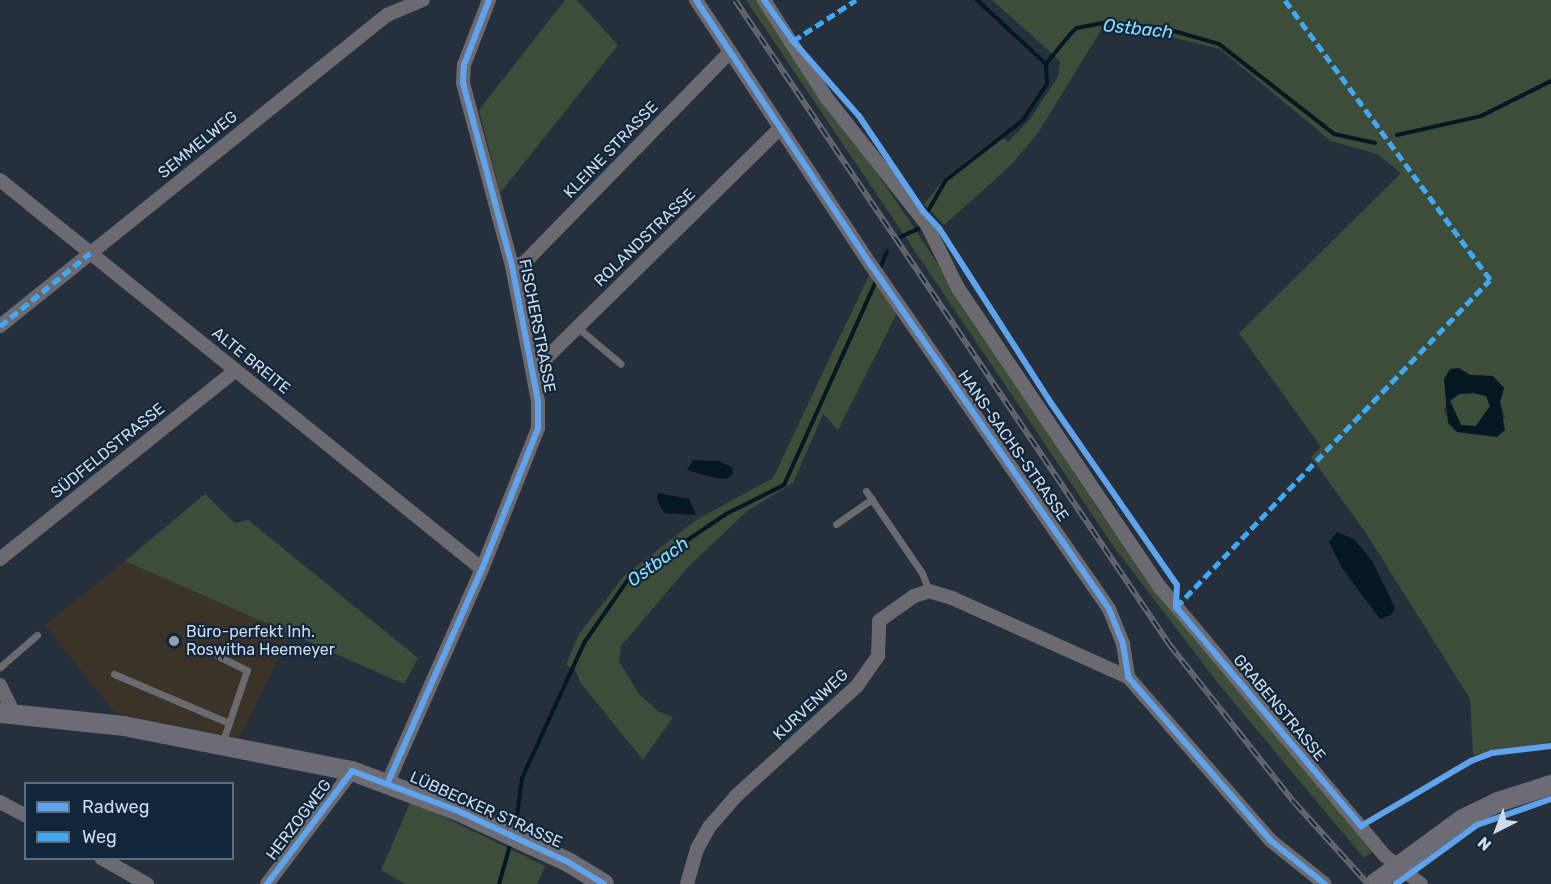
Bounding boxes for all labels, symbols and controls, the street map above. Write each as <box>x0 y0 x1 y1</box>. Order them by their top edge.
water label: Ostbach <box>1102 15 1174 43</box>
street label: KLEINE STRASSE <box>560 98 662 202</box>
street label: SEMMELWEG <box>155 107 241 183</box>
street label: ROLANDSTRASSE <box>591 185 699 291</box>
street label: FISCHERSTRASSE <box>515 258 559 394</box>
street label: ALTE BREITE <box>208 324 294 398</box>
street label: HANS-SACHS-STRASSE <box>954 367 1072 525</box>
street label: SÜDFELDSTRASSE <box>47 399 169 503</box>
water label: Ostbach <box>623 533 693 591</box>
place label: Büro-perfekt Inh. Roswitha Heemeyer <box>186 622 335 660</box>
marker: Büro-perfekt Inh. Roswitha Heemeyer <box>167 634 181 648</box>
street label: GRABENSTRASSE <box>1229 651 1329 765</box>
street label: KURVENWEG <box>770 665 852 745</box>
street label: LÜBBECKER STRASSE <box>407 768 565 852</box>
street label: HERZOGWEG <box>262 776 336 864</box>
legend <box>24 782 234 860</box>
text: Radweg <box>82 796 149 818</box>
north arrow <box>1467 800 1527 860</box>
text: Weg <box>82 826 117 848</box>
text: N <box>1474 833 1495 855</box>

